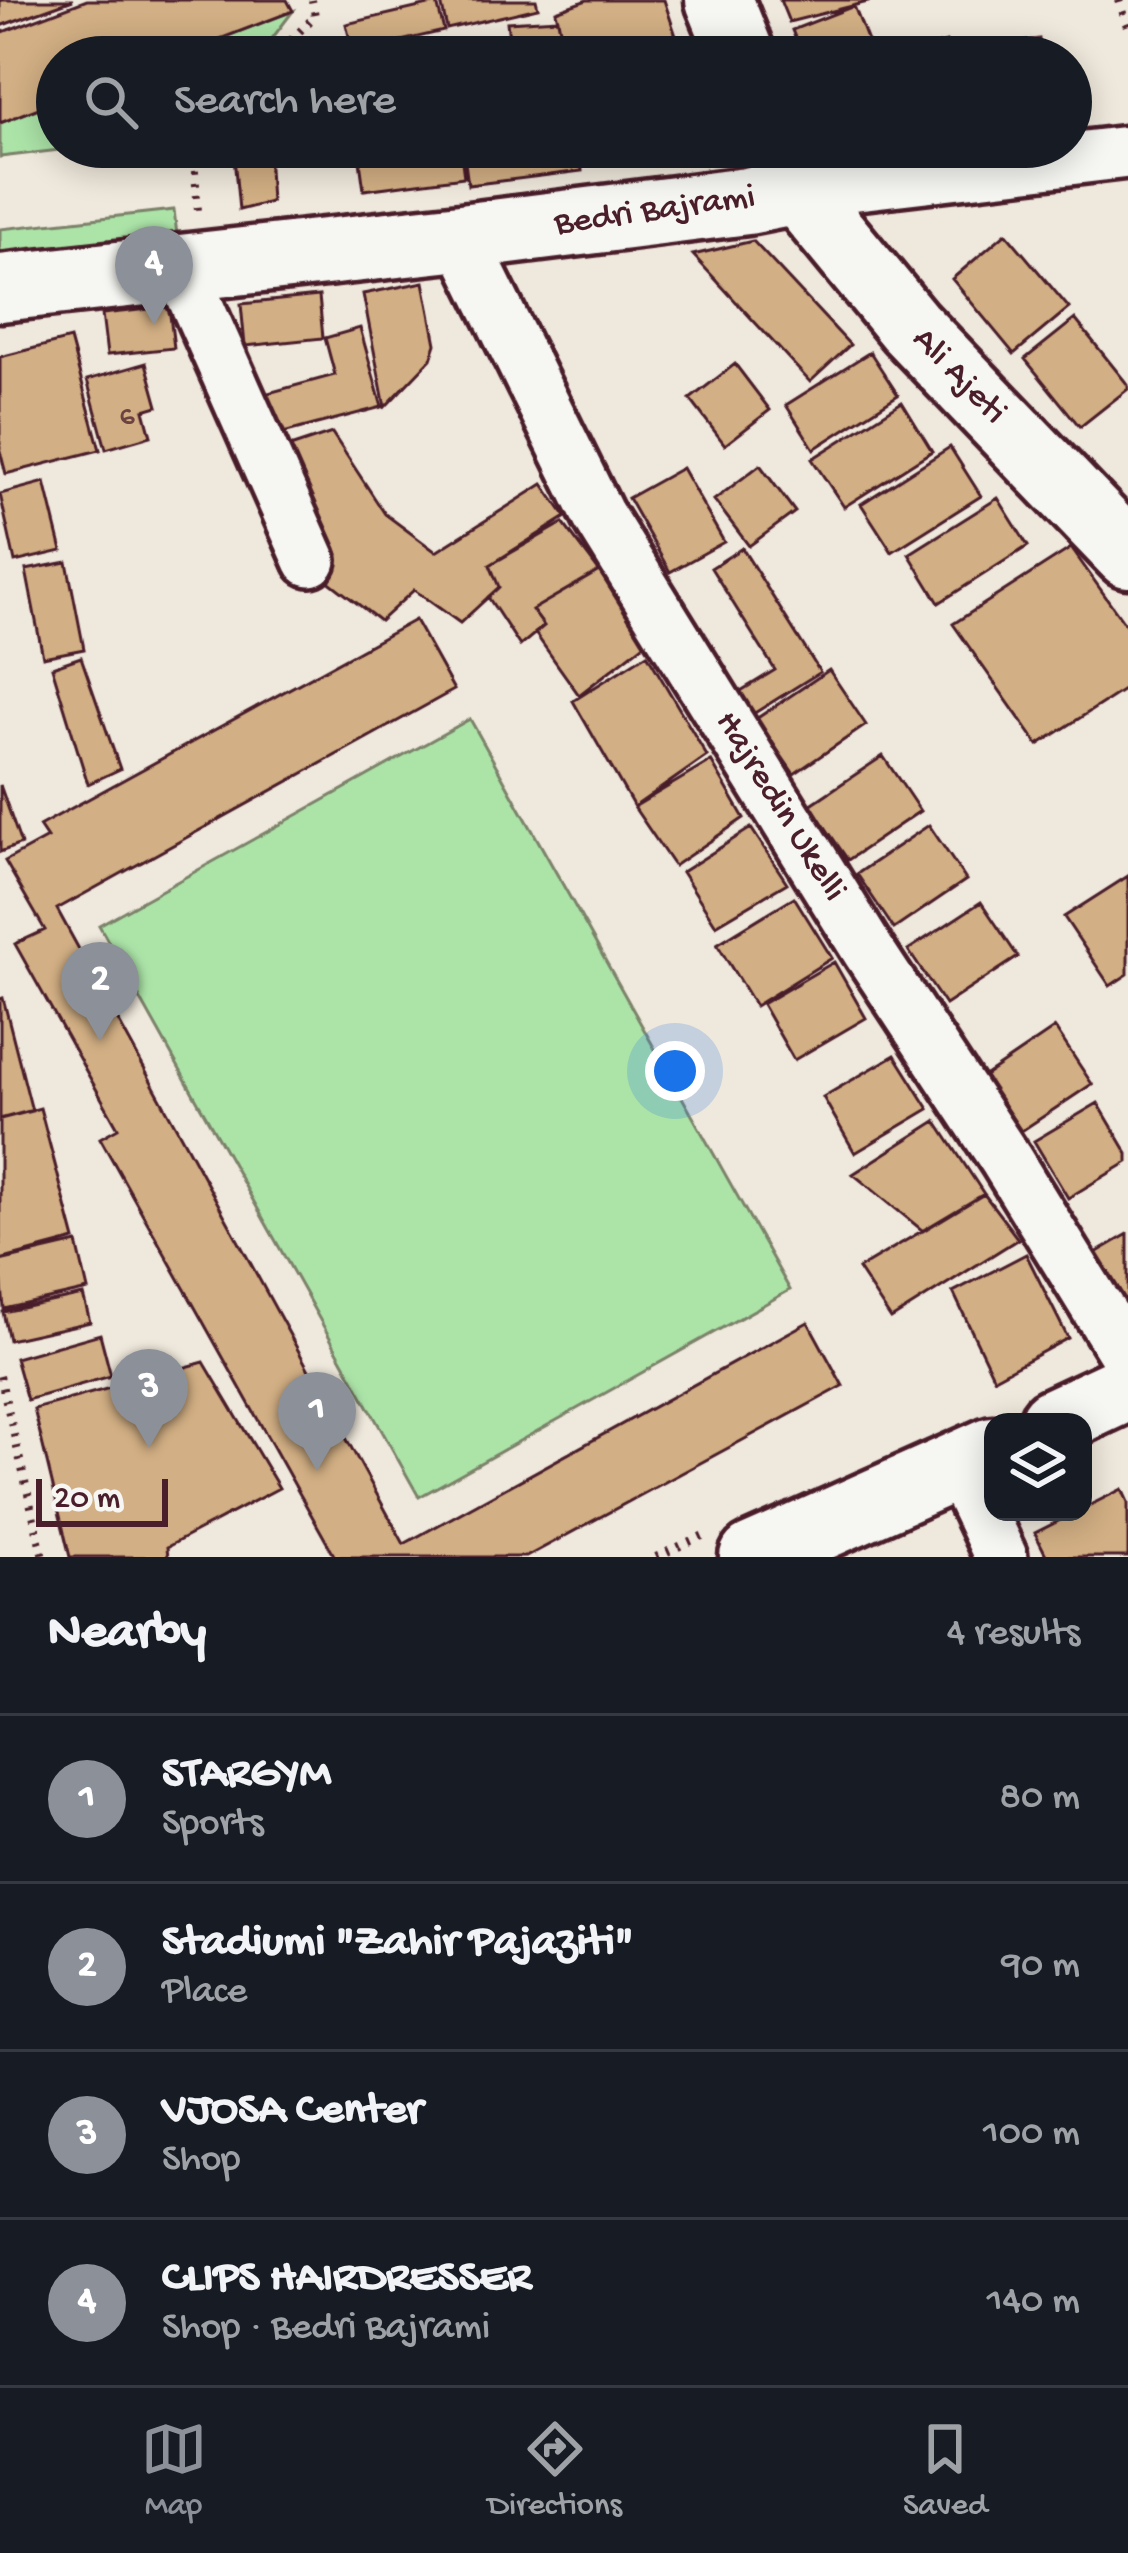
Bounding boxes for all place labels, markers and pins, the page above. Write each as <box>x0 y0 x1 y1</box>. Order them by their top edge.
pin: 4 <box>115 226 193 325</box>
pin: 2 <box>61 942 139 1041</box>
pin: 3 <box>110 1349 188 1448</box>
pin: 1 <box>278 1372 356 1471</box>

